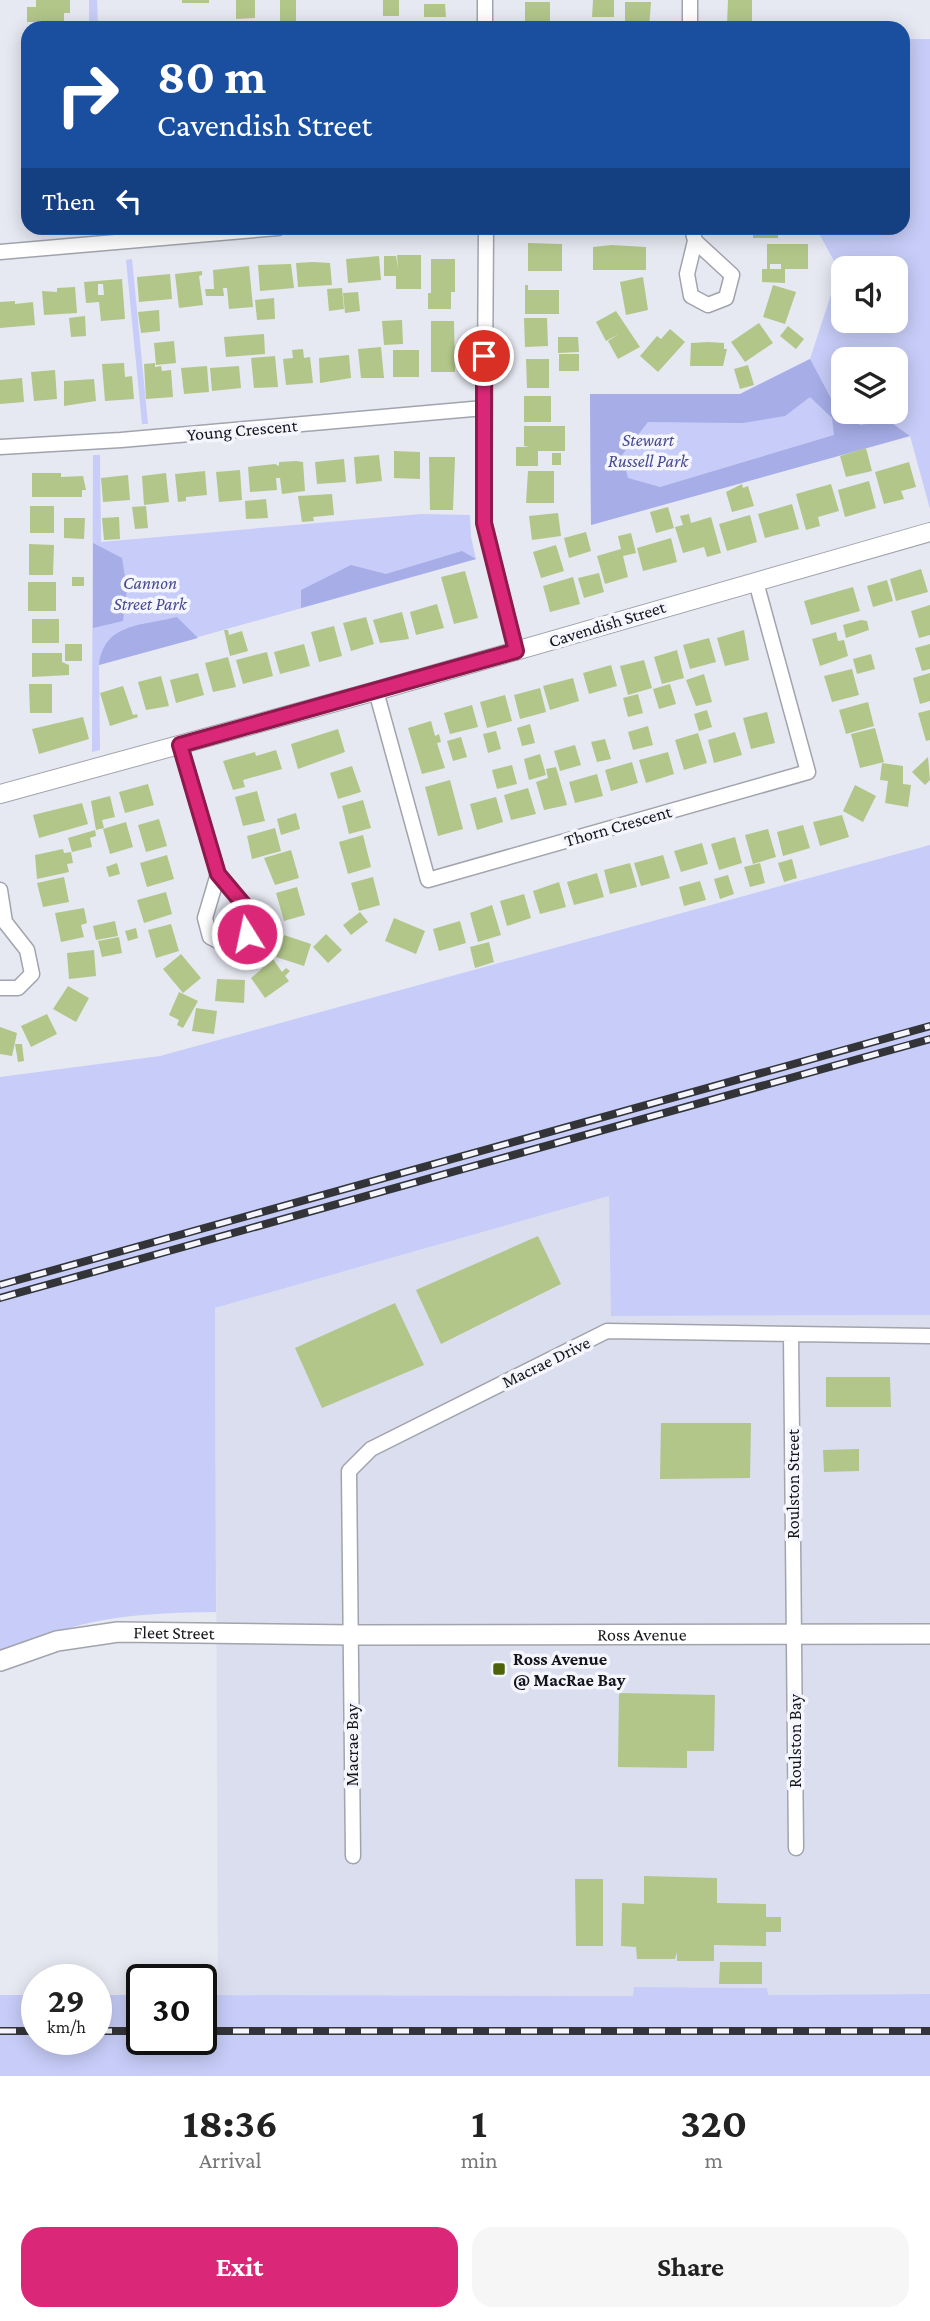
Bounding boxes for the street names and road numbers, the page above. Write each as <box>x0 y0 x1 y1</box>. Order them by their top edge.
street label: Young Crescent <box>186 415 299 445</box>
street label: Cavendish Street <box>546 596 669 651</box>
street label: Thorn Crescent <box>562 801 675 851</box>
street label: Macrae Drive <box>499 1332 593 1392</box>
street label: Roulston Street <box>783 1428 803 1539</box>
street label: Fleet Street <box>133 1622 216 1643</box>
street label: Ross Avenue <box>597 1624 687 1645</box>
street label: Roulston Bay <box>785 1693 805 1788</box>
street label: Macrae Bay <box>342 1703 362 1786</box>

